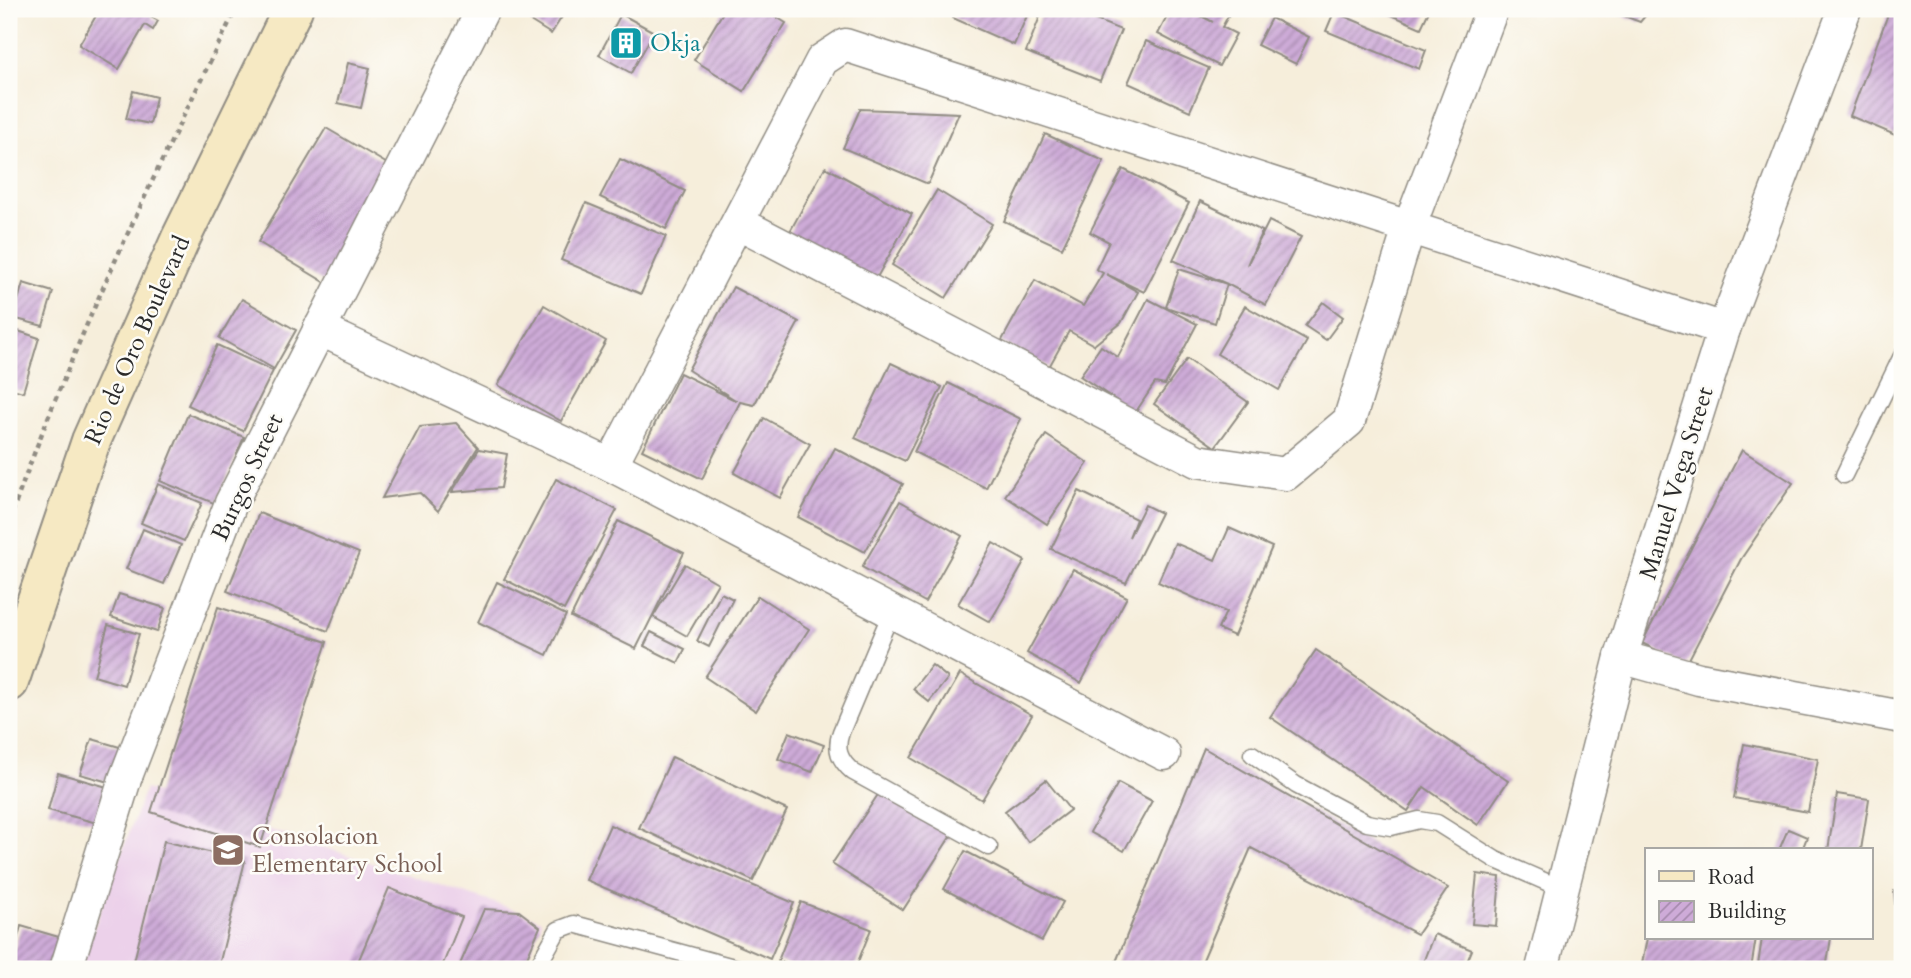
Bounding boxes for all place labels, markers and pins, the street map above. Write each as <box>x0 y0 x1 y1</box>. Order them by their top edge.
building icon: Okja <box>607 24 645 62</box>
place label: Okja <box>650 27 701 60</box>
place label: Consolacion Elementary School <box>252 820 443 881</box>
school or university icon: Consolacion Elementary School <box>209 831 247 869</box>

